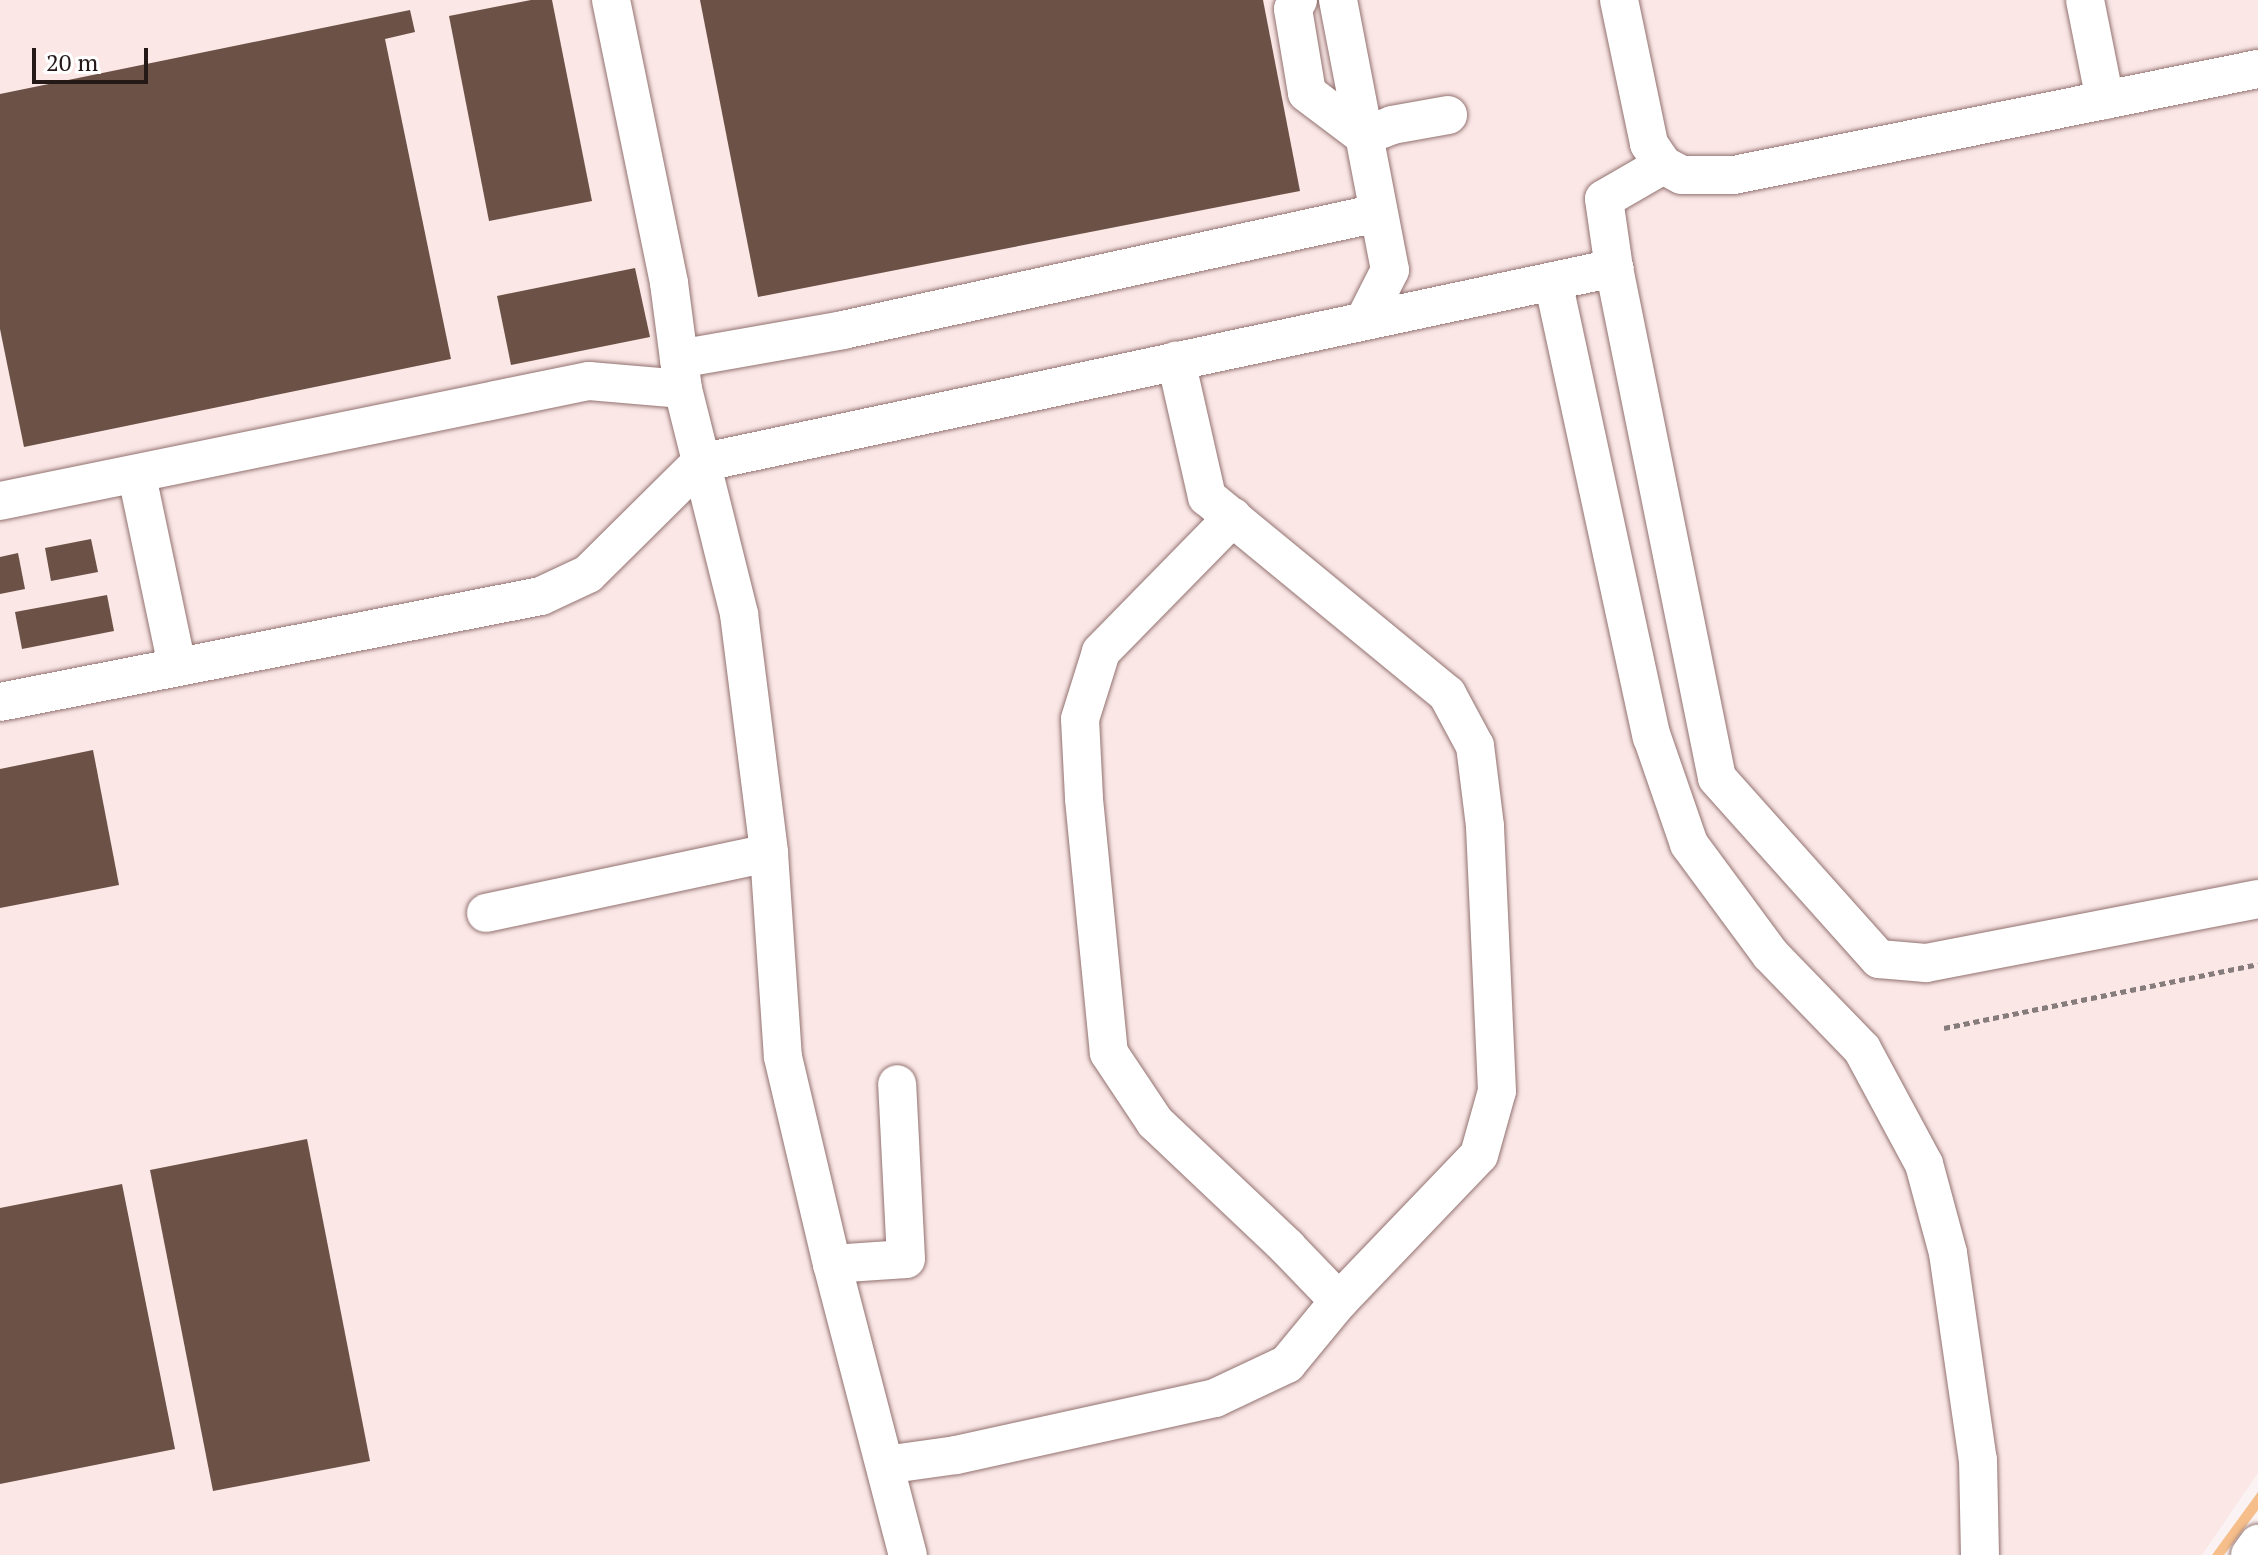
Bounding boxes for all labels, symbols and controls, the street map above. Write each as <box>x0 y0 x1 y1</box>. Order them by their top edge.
scale bar <box>36 32 152 82</box>
text: 20 m <box>46 46 98 78</box>

